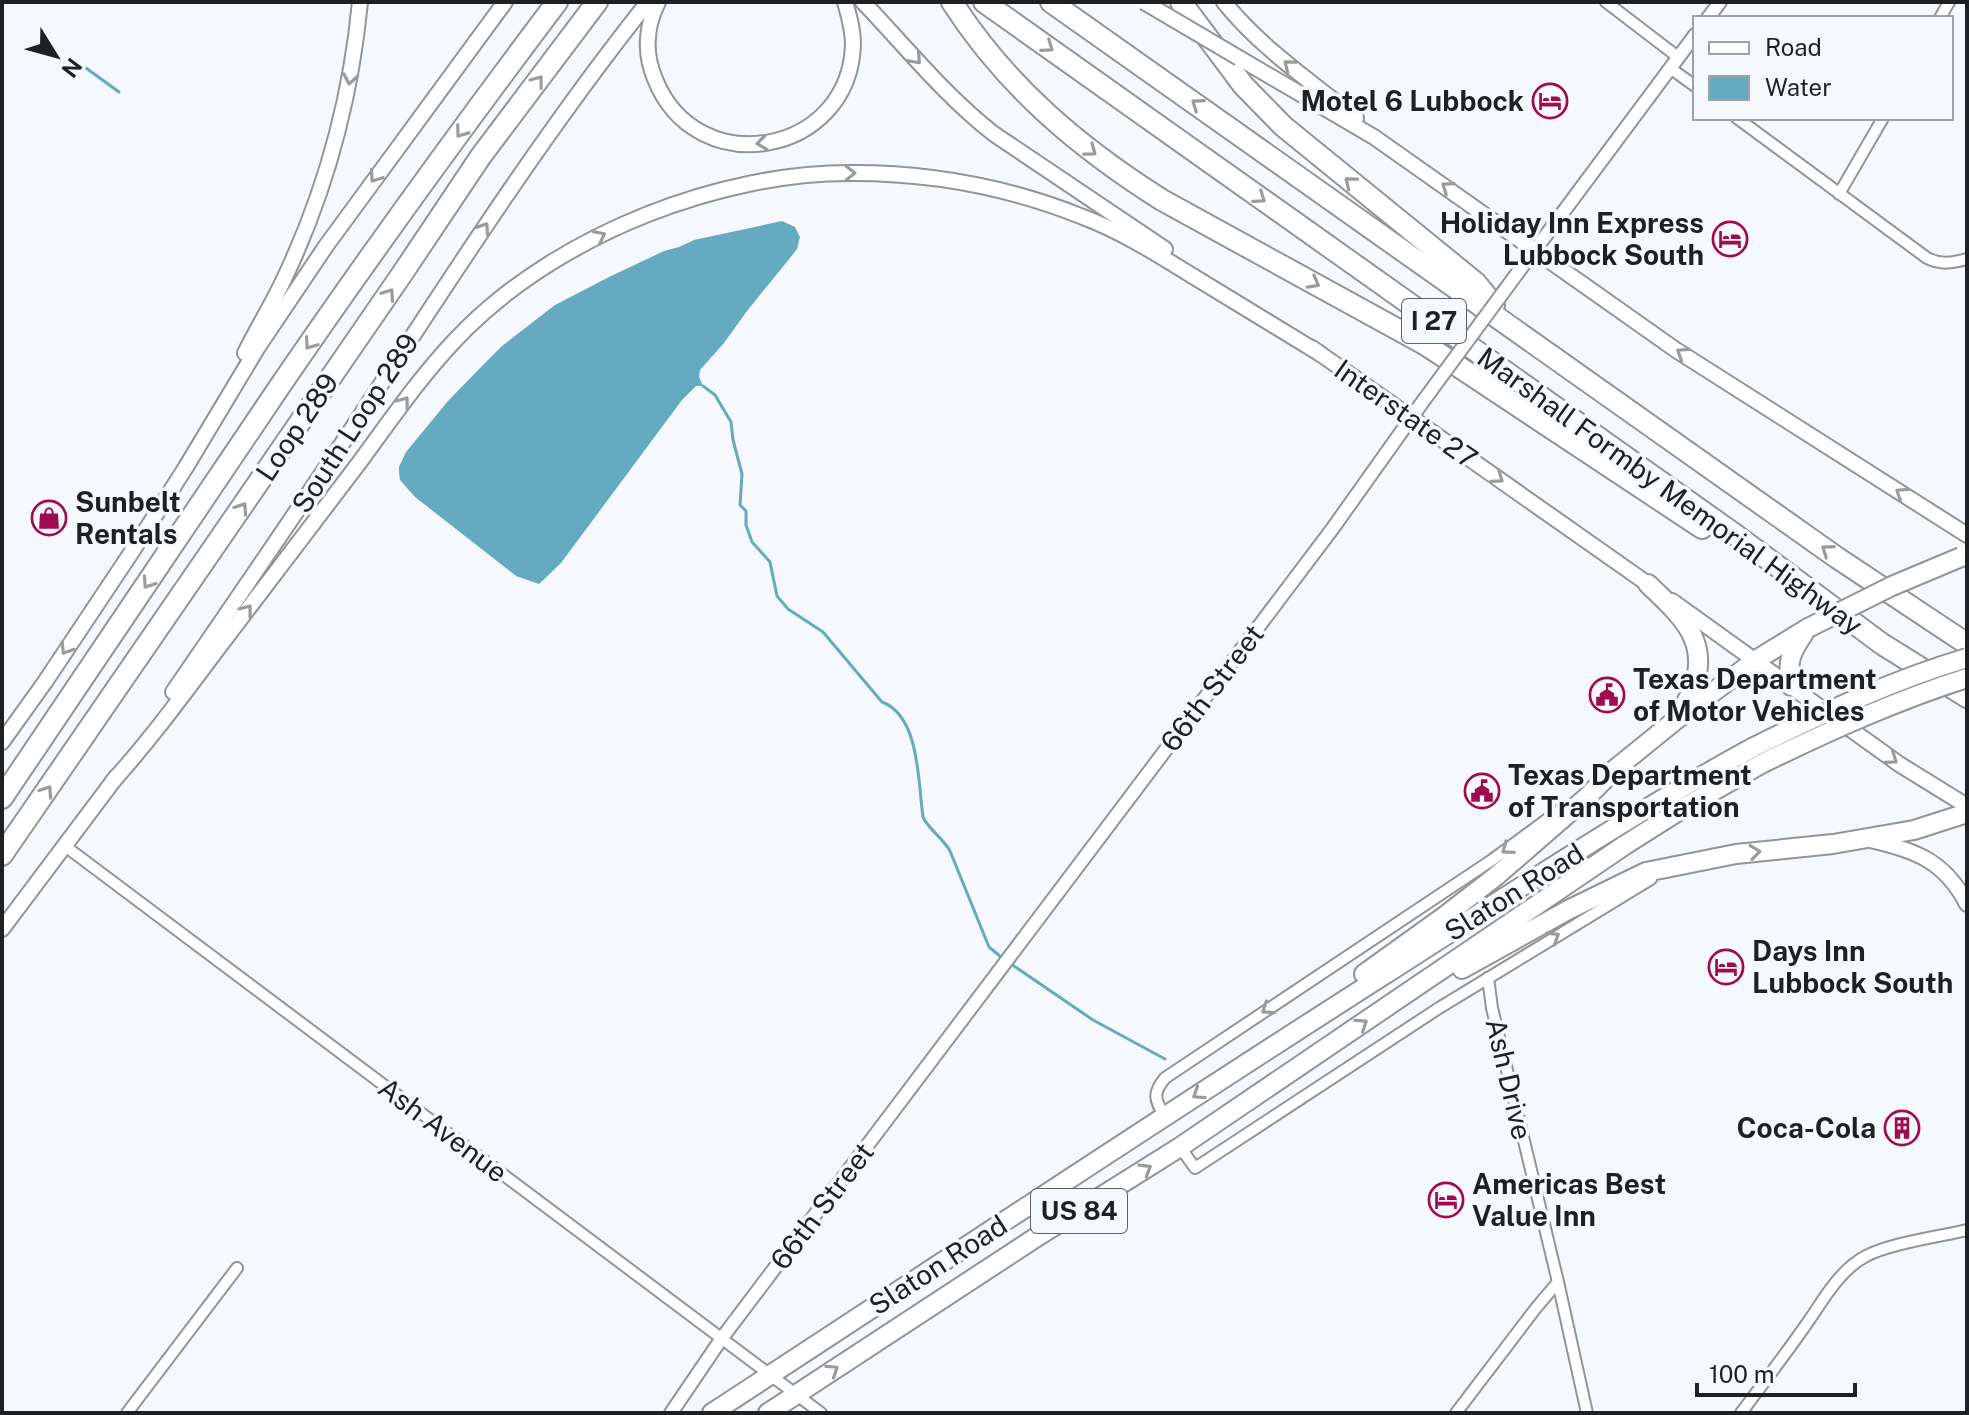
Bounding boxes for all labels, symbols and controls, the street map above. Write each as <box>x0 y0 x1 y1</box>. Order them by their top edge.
north arrow <box>16 16 96 96</box>
legend <box>1693 16 1953 120</box>
text: Road <box>1765 33 1822 61</box>
one-way arrow <box>1039 37 1053 52</box>
one-way arrow <box>906 50 920 65</box>
text: N <box>56 53 88 83</box>
one-way arrow <box>1283 61 1298 75</box>
one-way arrow <box>342 72 359 86</box>
text: Water <box>1765 73 1832 101</box>
one-way arrow <box>528 75 543 89</box>
hotel icon: Motel 6 Lubbock <box>1531 82 1569 120</box>
place label: Motel 6 Lubbock <box>1301 84 1524 117</box>
one-way arrow <box>1191 99 1205 114</box>
one-way arrow <box>456 124 470 138</box>
one-way arrow <box>755 134 769 151</box>
one-way arrow <box>1082 142 1097 156</box>
one-way arrow <box>844 165 857 182</box>
one-way arrow <box>370 169 385 183</box>
one-way arrow <box>1345 177 1359 192</box>
one-way arrow <box>1441 182 1455 197</box>
one-way arrow <box>1251 188 1265 202</box>
place label: Holiday Inn Express Lubbock South <box>1440 206 1704 271</box>
hotel icon: Holiday Inn Express Lubbock South <box>1711 220 1749 258</box>
one-way arrow <box>474 223 489 237</box>
one-way arrow <box>592 230 607 246</box>
one-way arrow <box>1306 274 1321 289</box>
one-way arrow <box>379 288 394 302</box>
road number: I 27 <box>1402 299 1466 343</box>
street label: South Loop 289 <box>284 327 426 519</box>
one-way arrow <box>305 336 319 350</box>
street label: Marshall Formby Memorial Highway <box>1471 340 1869 641</box>
one-way arrow <box>1676 348 1690 363</box>
street label: Interstate 27 <box>1329 352 1484 475</box>
street label: Loop 289 <box>249 367 345 487</box>
one-way arrow <box>394 396 408 411</box>
one-way arrow <box>1490 468 1504 483</box>
place label: Sunbelt Rentals <box>75 485 181 550</box>
one-way arrow <box>1895 487 1910 502</box>
shop icon: Sunbelt Rentals <box>30 499 68 537</box>
one-way arrow <box>232 502 247 516</box>
one-way arrow <box>1821 545 1835 560</box>
one-way arrow <box>143 574 158 588</box>
one-way arrow <box>238 604 252 619</box>
street label: 66th Street <box>1153 618 1270 758</box>
one-way arrow <box>61 640 76 655</box>
place label: Texas Department of Motor Vehicles <box>1633 662 1877 727</box>
public building icon: Texas Department of Motor Vehicles <box>1588 676 1626 714</box>
one-way arrow <box>1883 749 1898 764</box>
place label: Texas Department of Transportation <box>1508 758 1752 823</box>
public building icon: Texas Department of Transportation <box>1463 772 1501 810</box>
one-way arrow <box>37 786 52 800</box>
street label: Slaton Road <box>1438 836 1589 947</box>
one-way arrow <box>1501 840 1515 854</box>
one-way arrow <box>1749 843 1762 860</box>
one-way arrow <box>1545 931 1560 947</box>
place label: Days Inn Lubbock South <box>1752 934 1953 999</box>
hotel icon: Days Inn Lubbock South <box>1707 948 1745 986</box>
one-way arrow <box>1262 1000 1276 1015</box>
street label: Ash Drive <box>1480 1015 1539 1143</box>
one-way arrow <box>1353 1019 1368 1034</box>
street label: Ash Avenue <box>372 1070 514 1189</box>
one-way arrow <box>1192 1084 1207 1099</box>
building icon: Coca-Cola <box>1883 1109 1921 1147</box>
place label: Coca-Cola <box>1736 1111 1876 1144</box>
street label: 66th Street <box>763 1136 880 1276</box>
one-way arrow <box>1137 1163 1152 1178</box>
place label: Americas Best Value Inn <box>1472 1167 1666 1232</box>
hotel icon: Americas Best Value Inn <box>1427 1181 1465 1219</box>
road number: US 84 <box>1031 1189 1127 1233</box>
street label: Slaton Road <box>863 1208 1013 1321</box>
scale bar <box>1697 1347 1855 1397</box>
text: 100 m <box>1709 1360 1775 1388</box>
one-way arrow <box>825 1365 839 1380</box>

